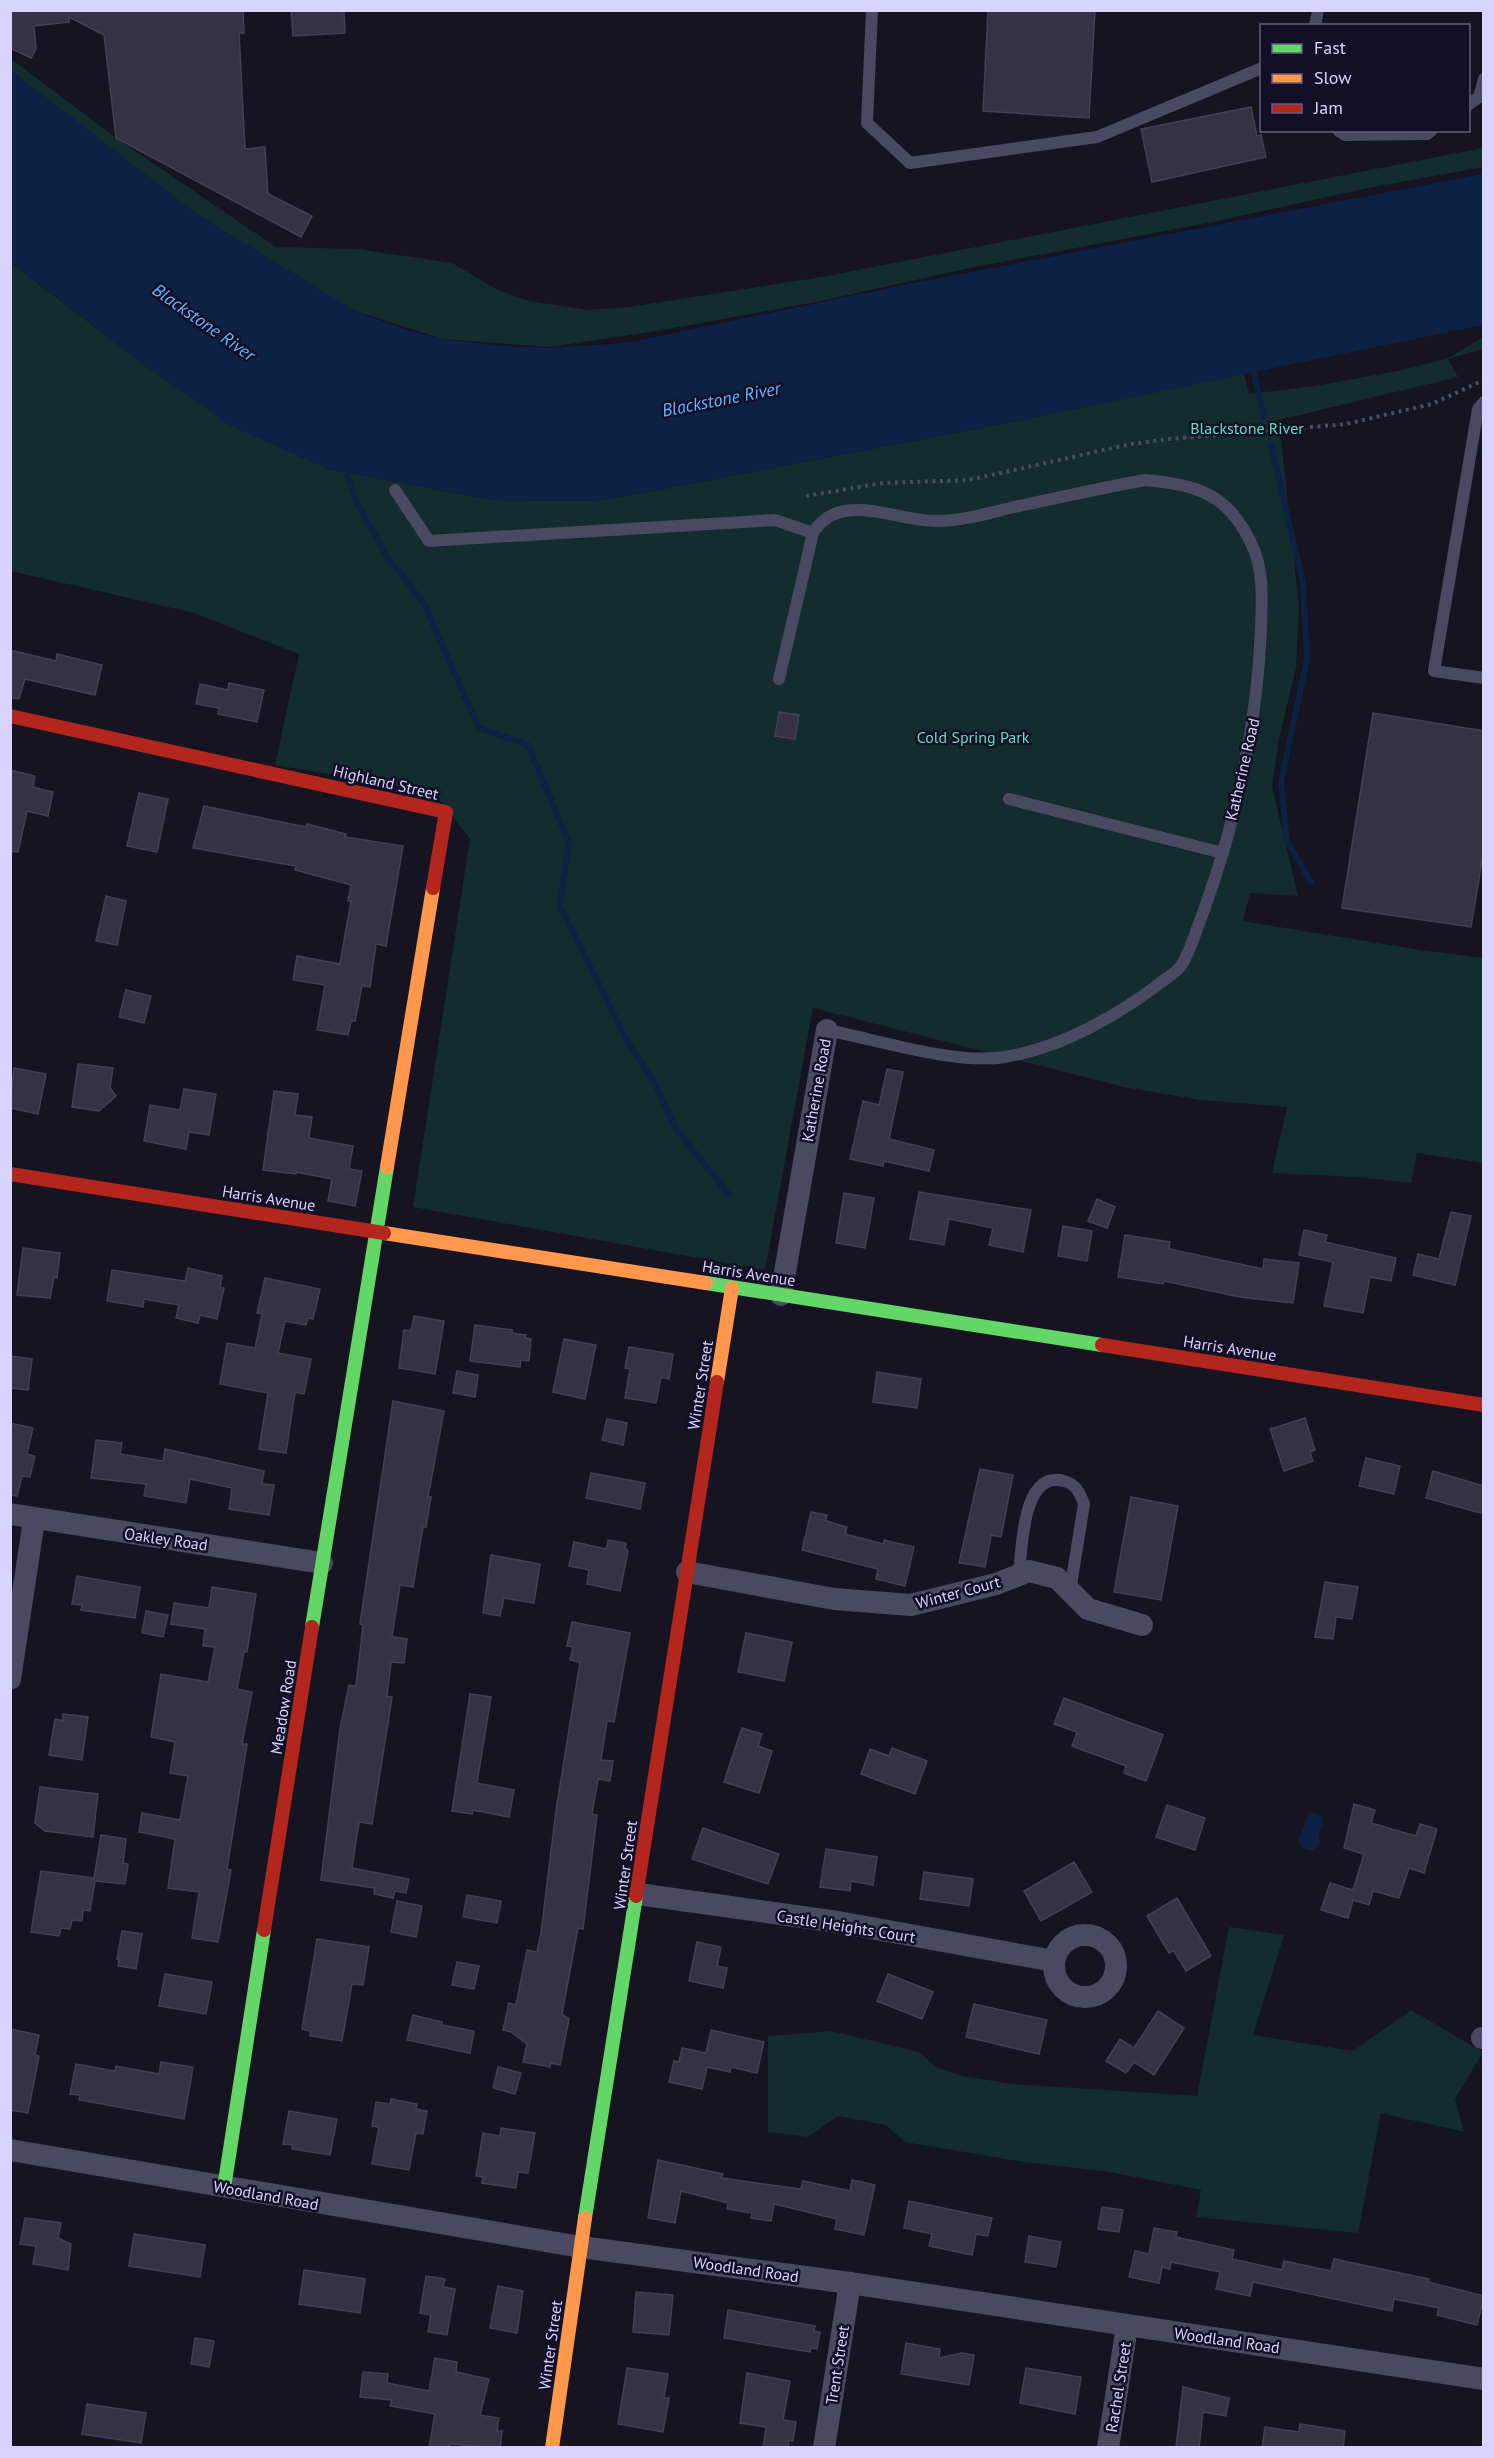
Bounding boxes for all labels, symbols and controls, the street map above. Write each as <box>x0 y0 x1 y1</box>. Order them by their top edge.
legend <box>1260 24 1470 132</box>
text: Fast <box>1314 36 1346 59</box>
text: Slow <box>1314 66 1352 89</box>
text: Jam <box>1313 96 1343 119</box>
water label: Blackstone River <box>148 278 261 367</box>
water label: Blackstone River <box>660 376 783 422</box>
park label: Blackstone River <box>1190 418 1304 438</box>
street label: Katherine Road <box>1221 716 1263 822</box>
park label: Cold Spring Park <box>917 727 1030 747</box>
street label: Highland Street <box>331 760 441 804</box>
street label: Katherine Road <box>797 1037 835 1143</box>
street label: Harris Avenue <box>221 1181 317 1215</box>
street label: Harris Avenue <box>701 1256 797 1290</box>
street label: Harris Avenue <box>1182 1331 1278 1365</box>
street label: Winter Street <box>683 1338 717 1431</box>
street label: Oakley Road <box>123 1523 209 1555</box>
street label: Winter Court <box>914 1571 1003 1613</box>
street label: Meadow Road <box>266 1658 300 1756</box>
street label: Winter Street <box>609 1818 641 1911</box>
street label: Castle Heights Court <box>775 1905 917 1947</box>
street label: Woodland Road <box>212 2176 320 2214</box>
street label: Woodland Road <box>692 2252 800 2286</box>
street label: Winter Street <box>534 2298 566 2391</box>
street label: Trent Street <box>821 2323 853 2406</box>
street label: Woodland Road <box>1173 2323 1281 2357</box>
street label: Rachel Street <box>1101 2340 1135 2434</box>

